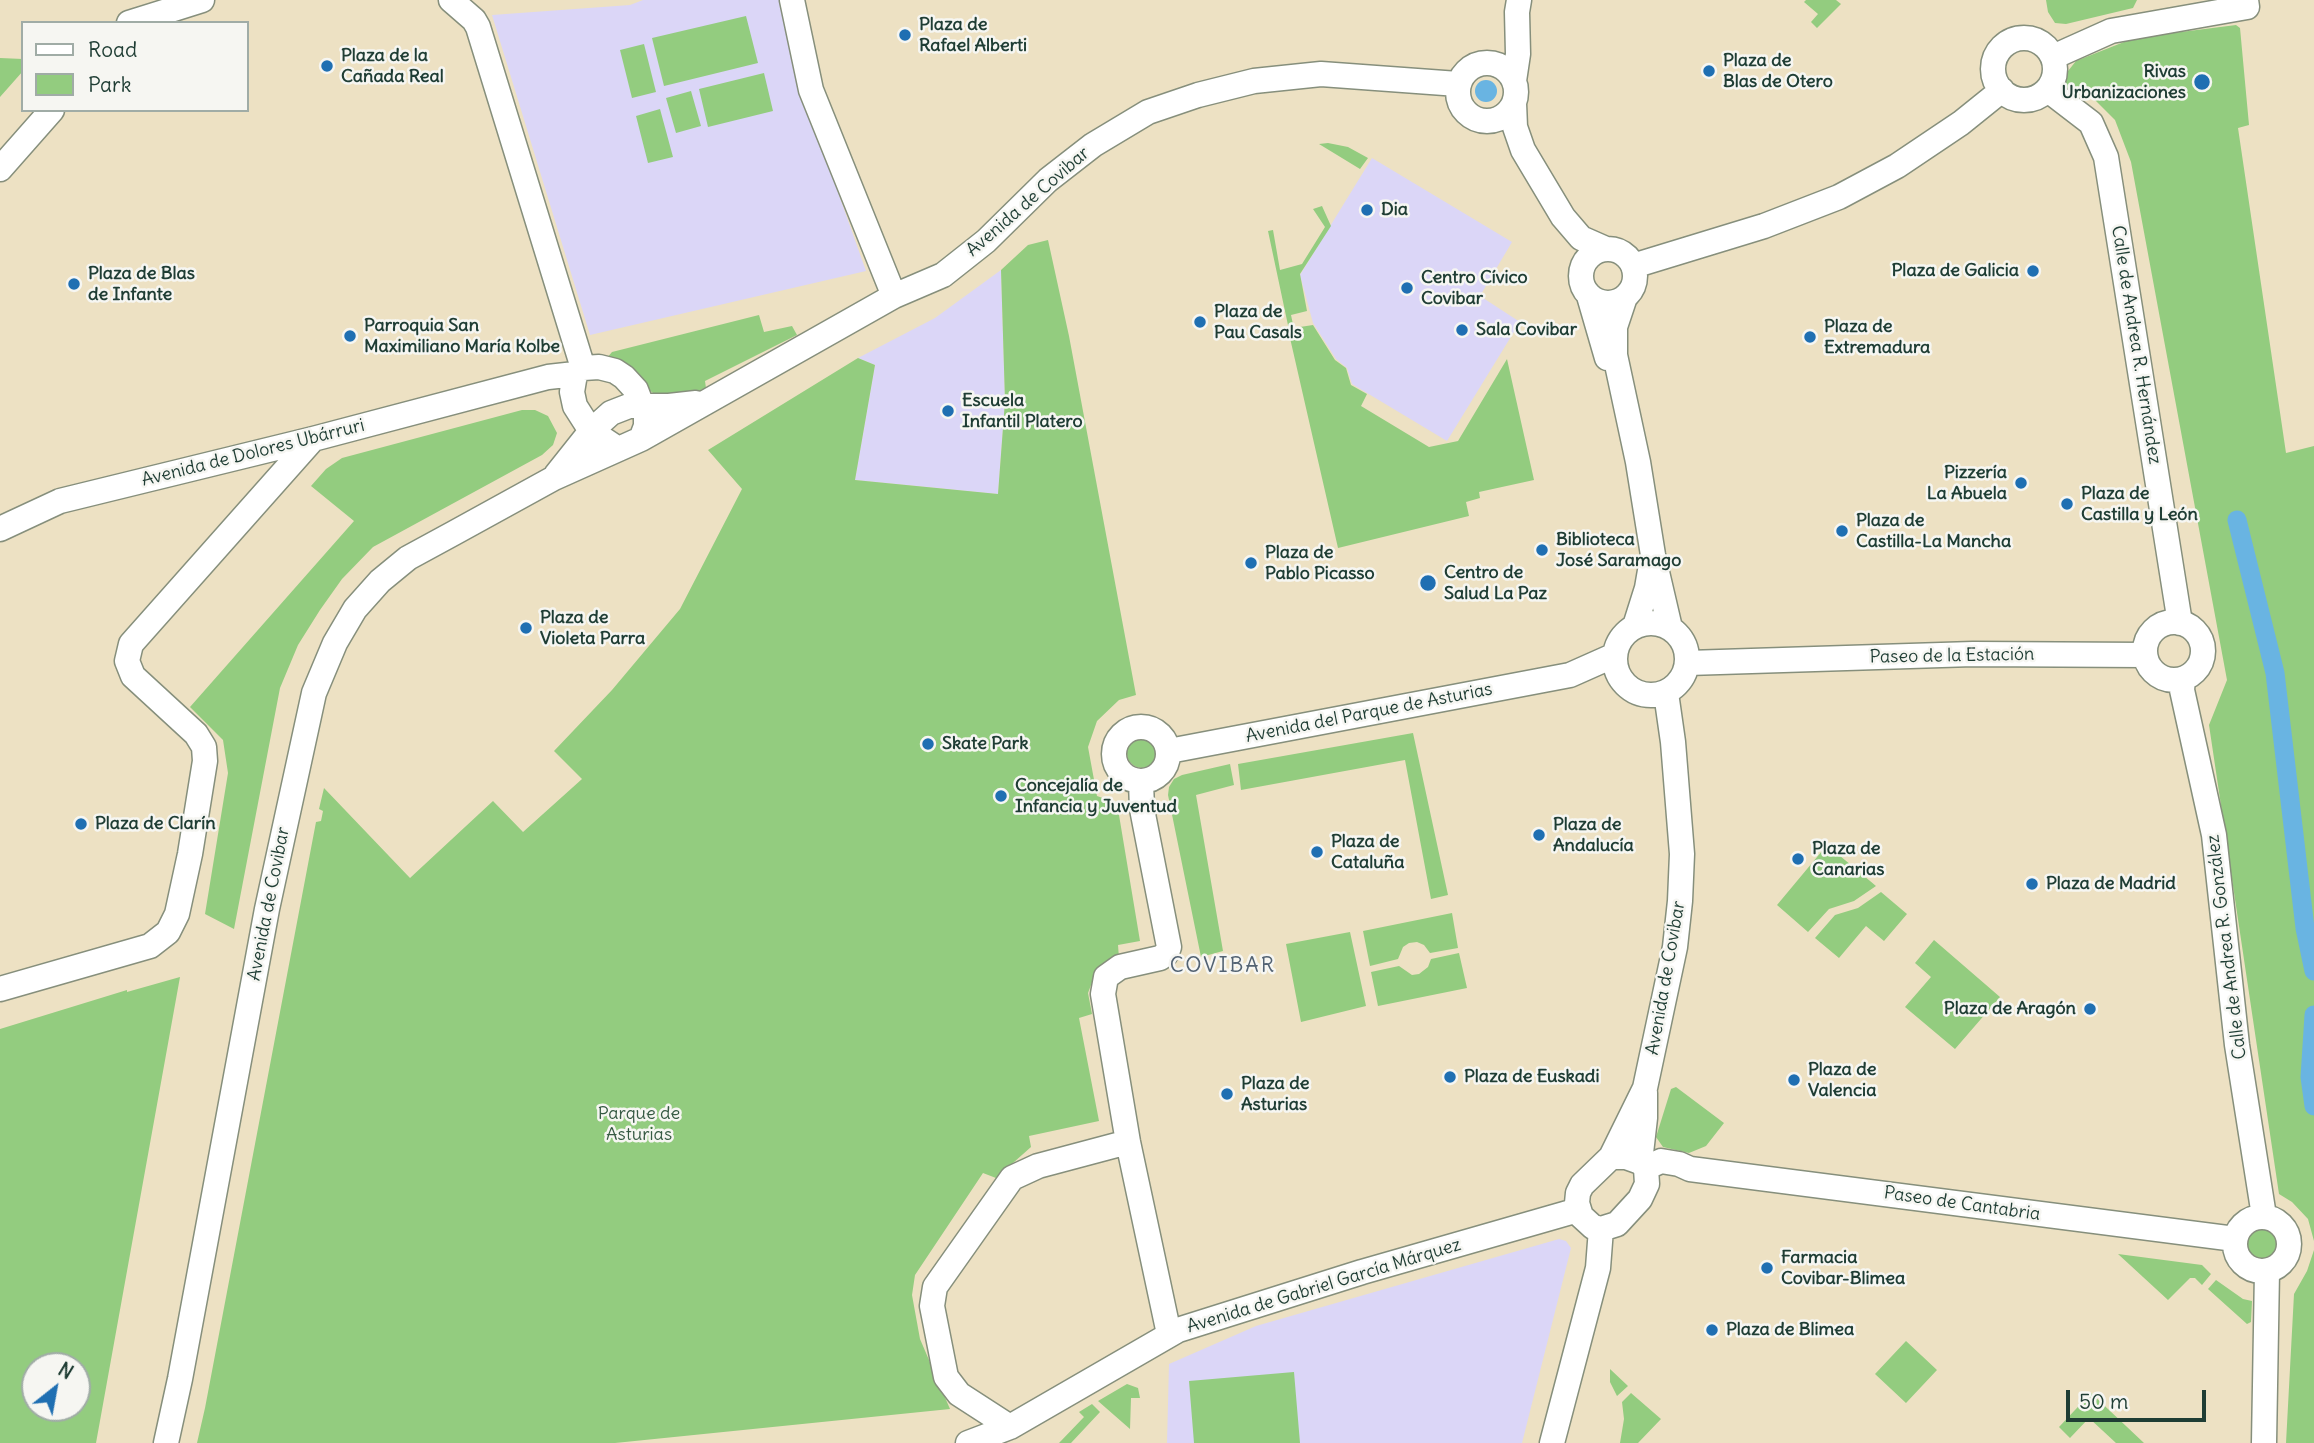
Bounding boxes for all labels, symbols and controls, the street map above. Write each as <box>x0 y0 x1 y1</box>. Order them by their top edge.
place label: Plaza de Rafael Alberti <box>919 14 1027 56</box>
legend <box>21 21 248 112</box>
marker: Plaza de Rafael Alberti <box>897 27 913 43</box>
text: Road <box>88 36 137 63</box>
place label: Plaza de la Cañada Real <box>341 45 444 88</box>
place label: Plaza de Blas de Otero <box>1723 50 1833 92</box>
marker: Plaza de la Cañada Real <box>319 58 335 74</box>
place label: Rivas Urbanizaciones <box>2062 61 2186 104</box>
marker: Plaza de Blas de Otero <box>1701 63 1717 79</box>
text: Park <box>88 71 131 98</box>
marker: Rivas Urbanizaciones <box>2192 72 2212 92</box>
street label: Avenida de Covibar <box>962 143 1094 261</box>
place label: Dia <box>1381 199 1408 221</box>
marker: Dia <box>1359 202 1375 218</box>
street label: Calle de Andrea R. Hernández <box>2106 224 2166 466</box>
place label: Plaza de Galicia <box>1892 260 2019 282</box>
place label: Plaza de Blas de Infante <box>88 263 195 306</box>
marker: Plaza de Galicia <box>2025 263 2041 279</box>
place label: Centro Cívico Covibar <box>1421 267 1528 310</box>
marker: Plaza de Blas de Infante <box>66 276 82 292</box>
marker: Centro Cívico Covibar <box>1399 280 1415 296</box>
place label: Plaza de Pau Casals <box>1214 301 1302 344</box>
marker: Plaza de Pau Casals <box>1192 314 1208 330</box>
place label: Parroquia San Maximiliano María Kolbe <box>364 315 560 358</box>
place label: Plaza de Extremadura <box>1824 316 1930 358</box>
place label: Sala Covibar <box>1476 319 1577 341</box>
marker: Sala Covibar <box>1454 322 1470 338</box>
marker: Parroquia San Maximiliano María Kolbe <box>342 328 358 344</box>
marker: Plaza de Extremadura <box>1802 329 1818 345</box>
place label: Escuela Infantil Platero <box>962 390 1083 432</box>
marker: Escuela Infantil Platero <box>940 403 956 419</box>
street label: Avenida de Dolores Ubárruri <box>139 415 367 491</box>
place label: Pizzería La Abuela <box>1927 462 2007 504</box>
marker: Pizzería La Abuela <box>2013 475 2029 491</box>
place label: Plaza de Castilla y León <box>2081 483 2198 526</box>
marker: Plaza de Castilla y León <box>2059 496 2075 512</box>
place label: Plaza de Castilla-La Mancha <box>1856 510 2011 552</box>
marker: Plaza de Castilla-La Mancha <box>1834 523 1850 539</box>
place label: Biblioteca José Saramago <box>1556 529 1681 572</box>
place label: Plaza de Pablo Picasso <box>1265 542 1375 584</box>
marker: Biblioteca José Saramago <box>1534 542 1550 558</box>
marker: Plaza de Pablo Picasso <box>1243 555 1259 571</box>
place label: Centro de Salud La Paz <box>1444 562 1547 604</box>
marker: Centro de Salud La Paz <box>1418 573 1438 593</box>
place label: Plaza de Violeta Parra <box>540 607 645 650</box>
marker: Plaza de Violeta Parra <box>518 620 534 636</box>
street label: Paseo de la Estación <box>1869 644 2035 668</box>
street label: Avenida del Parque de Asturias <box>1244 678 1494 748</box>
place label: Skate Park <box>942 733 1028 755</box>
marker: Skate Park <box>920 736 936 752</box>
place label: Concejalía de Infancia y Juventud <box>1015 775 1177 818</box>
marker: Concejalía de Infancia y Juventud <box>993 788 1009 804</box>
place label: Plaza de Clarín <box>95 813 216 835</box>
place label: Plaza de Andalucía <box>1553 814 1634 856</box>
marker: Plaza de Clarín <box>73 816 89 832</box>
street label: Avenida de Covibar <box>244 825 294 983</box>
marker: Plaza de Andalucía <box>1531 827 1547 843</box>
place label: Plaza de Cataluña <box>1331 831 1405 874</box>
street label: Calle de Andrea R. González <box>2202 833 2252 1061</box>
place label: Plaza de Canarias <box>1812 838 1885 880</box>
marker: Plaza de Cataluña <box>1309 844 1325 860</box>
marker: Plaza de Canarias <box>1790 851 1806 867</box>
place label: Plaza de Madrid <box>2046 873 2176 895</box>
marker: Plaza de Madrid <box>2024 876 2040 892</box>
street label: Avenida de Covibar <box>1642 899 1690 1057</box>
district label: COVIBAR <box>1171 953 1275 979</box>
place label: Plaza de Aragón <box>1944 998 2076 1020</box>
marker: Plaza de Aragón <box>2082 1001 2098 1017</box>
place label: Plaza de Valencia <box>1808 1059 1876 1102</box>
place label: Plaza de Euskadi <box>1464 1066 1599 1088</box>
marker: Plaza de Euskadi <box>1442 1069 1458 1085</box>
marker: Plaza de Valencia <box>1786 1072 1802 1088</box>
place label: Plaza de Asturias <box>1241 1073 1309 1116</box>
marker: Plaza de Asturias <box>1219 1086 1235 1102</box>
park label: Parque de Asturias <box>598 1103 680 1146</box>
street label: Paseo de Cantabria <box>1882 1182 2042 1226</box>
street label: Avenida de Gabriel García Márquez <box>1184 1234 1464 1338</box>
place label: Farmacia Covibar-Blimea <box>1781 1247 1905 1290</box>
marker: Farmacia Covibar-Blimea <box>1759 1260 1775 1276</box>
place label: Plaza de Blimea <box>1726 1319 1854 1341</box>
marker: Plaza de Blimea <box>1704 1322 1720 1338</box>
north arrow <box>21 1352 91 1422</box>
text: N <box>54 1357 78 1384</box>
scale bar <box>2069 1376 2209 1420</box>
text: 50 m <box>2079 1388 2128 1415</box>

